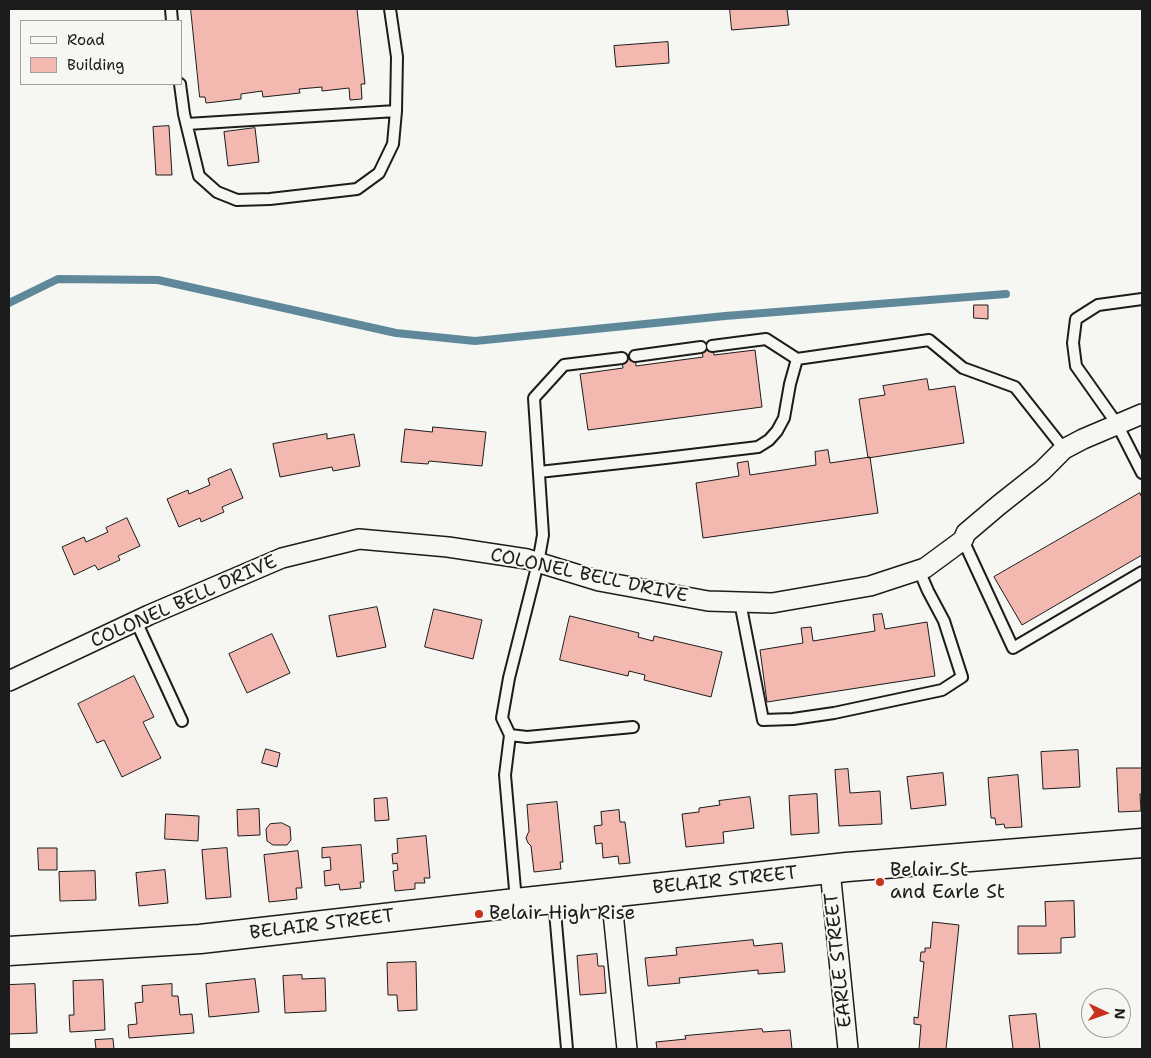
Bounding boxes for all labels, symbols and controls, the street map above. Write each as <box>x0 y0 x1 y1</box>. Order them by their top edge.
legend <box>20 20 182 85</box>
text: Road <box>67 30 105 50</box>
text: Building <box>67 55 124 75</box>
street label: COLONEL BELL DRIVE <box>488 544 690 608</box>
street label: COLONEL BELL DRIVE <box>87 551 281 653</box>
place label: Belair St and Earle St <box>890 860 1005 904</box>
street label: BELAIR STREET <box>651 862 799 900</box>
marker: Belair St and Earle St <box>874 876 886 888</box>
street label: EARLE STREET <box>821 891 857 1029</box>
place label: Belair High Rise <box>489 903 635 925</box>
street label: BELAIR STREET <box>248 905 396 945</box>
marker: Belair High Rise <box>473 908 485 920</box>
north arrow <box>1081 988 1131 1038</box>
text: N <box>1111 1008 1129 1020</box>

